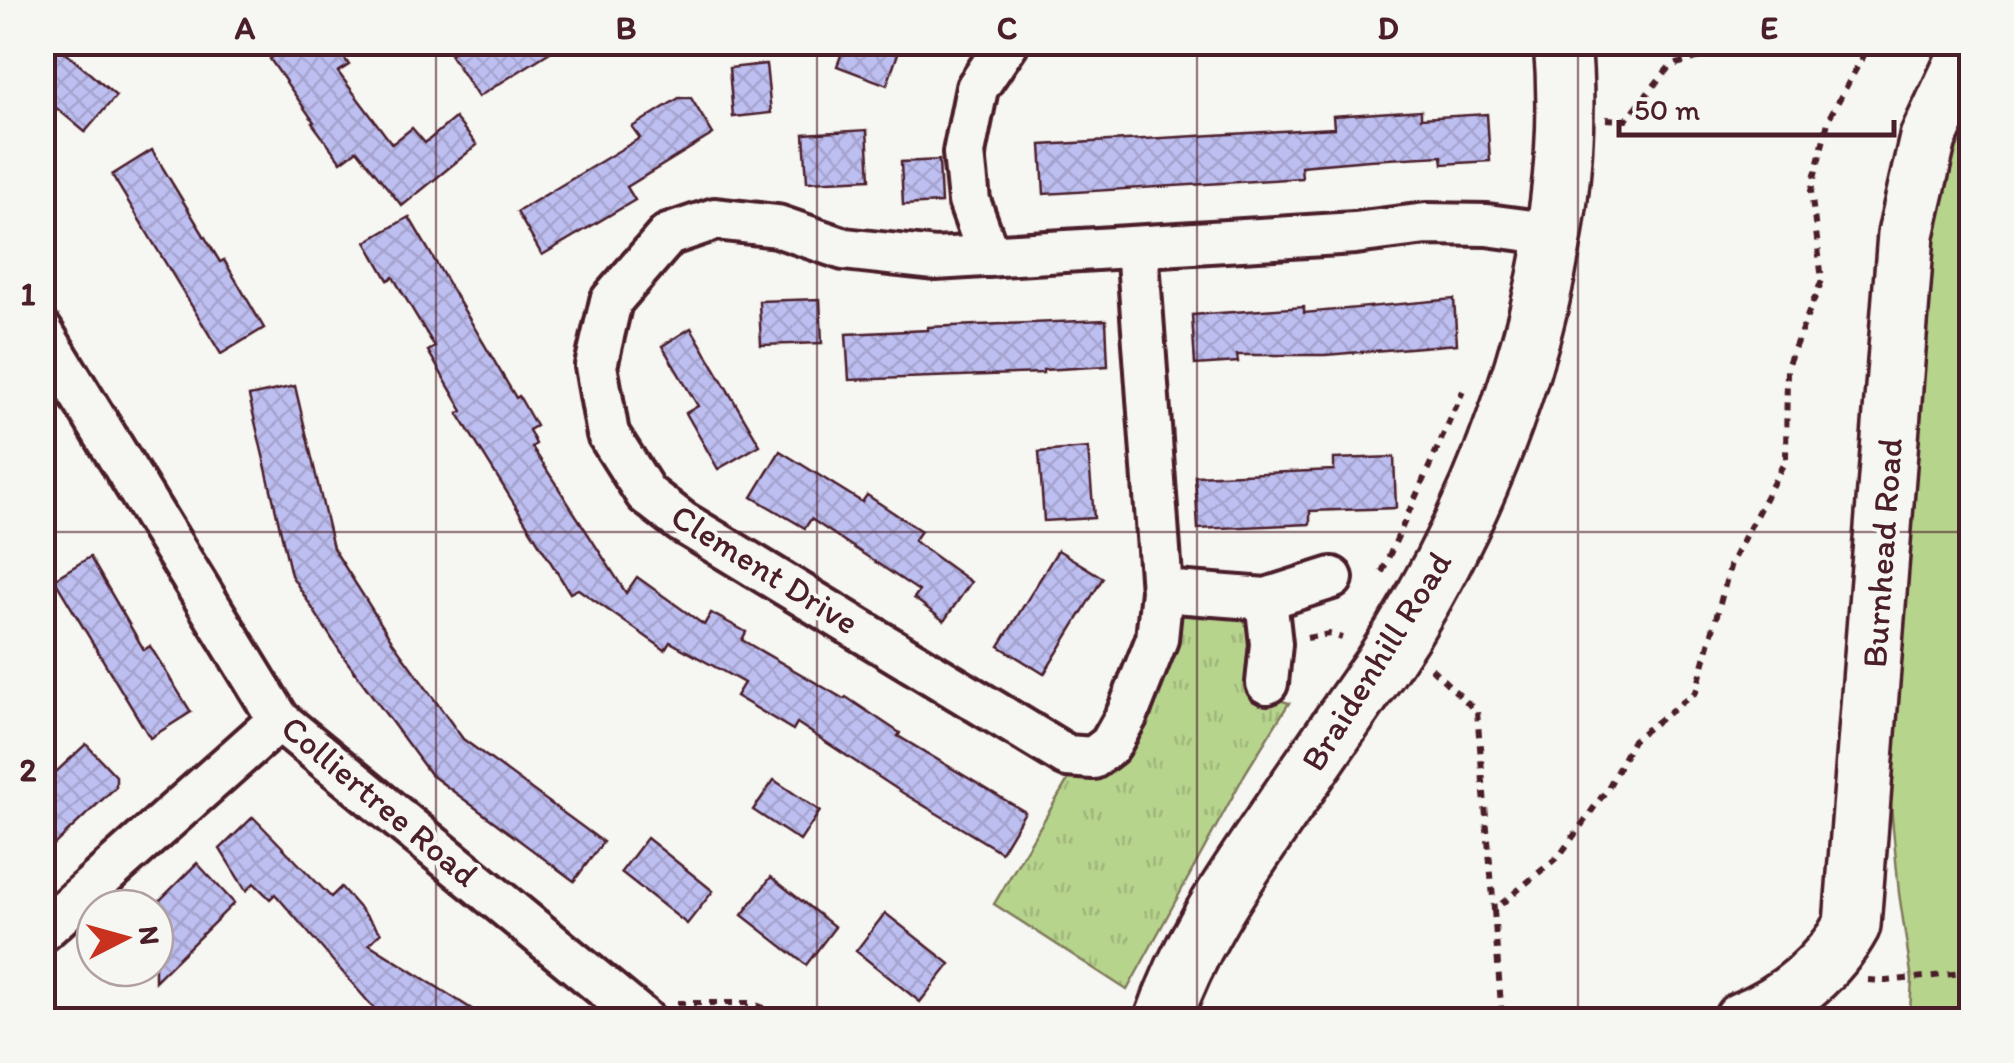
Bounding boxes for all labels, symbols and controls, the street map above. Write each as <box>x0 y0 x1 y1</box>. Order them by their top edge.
text: A <box>234 9 256 47</box>
text: B <box>616 9 636 47</box>
text: C <box>997 9 1017 47</box>
text: D <box>1377 9 1399 47</box>
text: E <box>1760 9 1778 47</box>
scale bar <box>1619 75 1894 137</box>
text: 50 m <box>1634 91 1700 128</box>
text: 1 <box>21 275 36 313</box>
street label: Burnhead Road <box>1853 437 1911 669</box>
street label: Clement Drive <box>664 495 866 643</box>
street label: Braidenhill Road <box>1292 543 1460 779</box>
street label: Colliertree Road <box>273 706 487 896</box>
text: 2 <box>20 751 37 789</box>
north arrow <box>75 888 175 988</box>
text: N <box>132 924 168 947</box>

